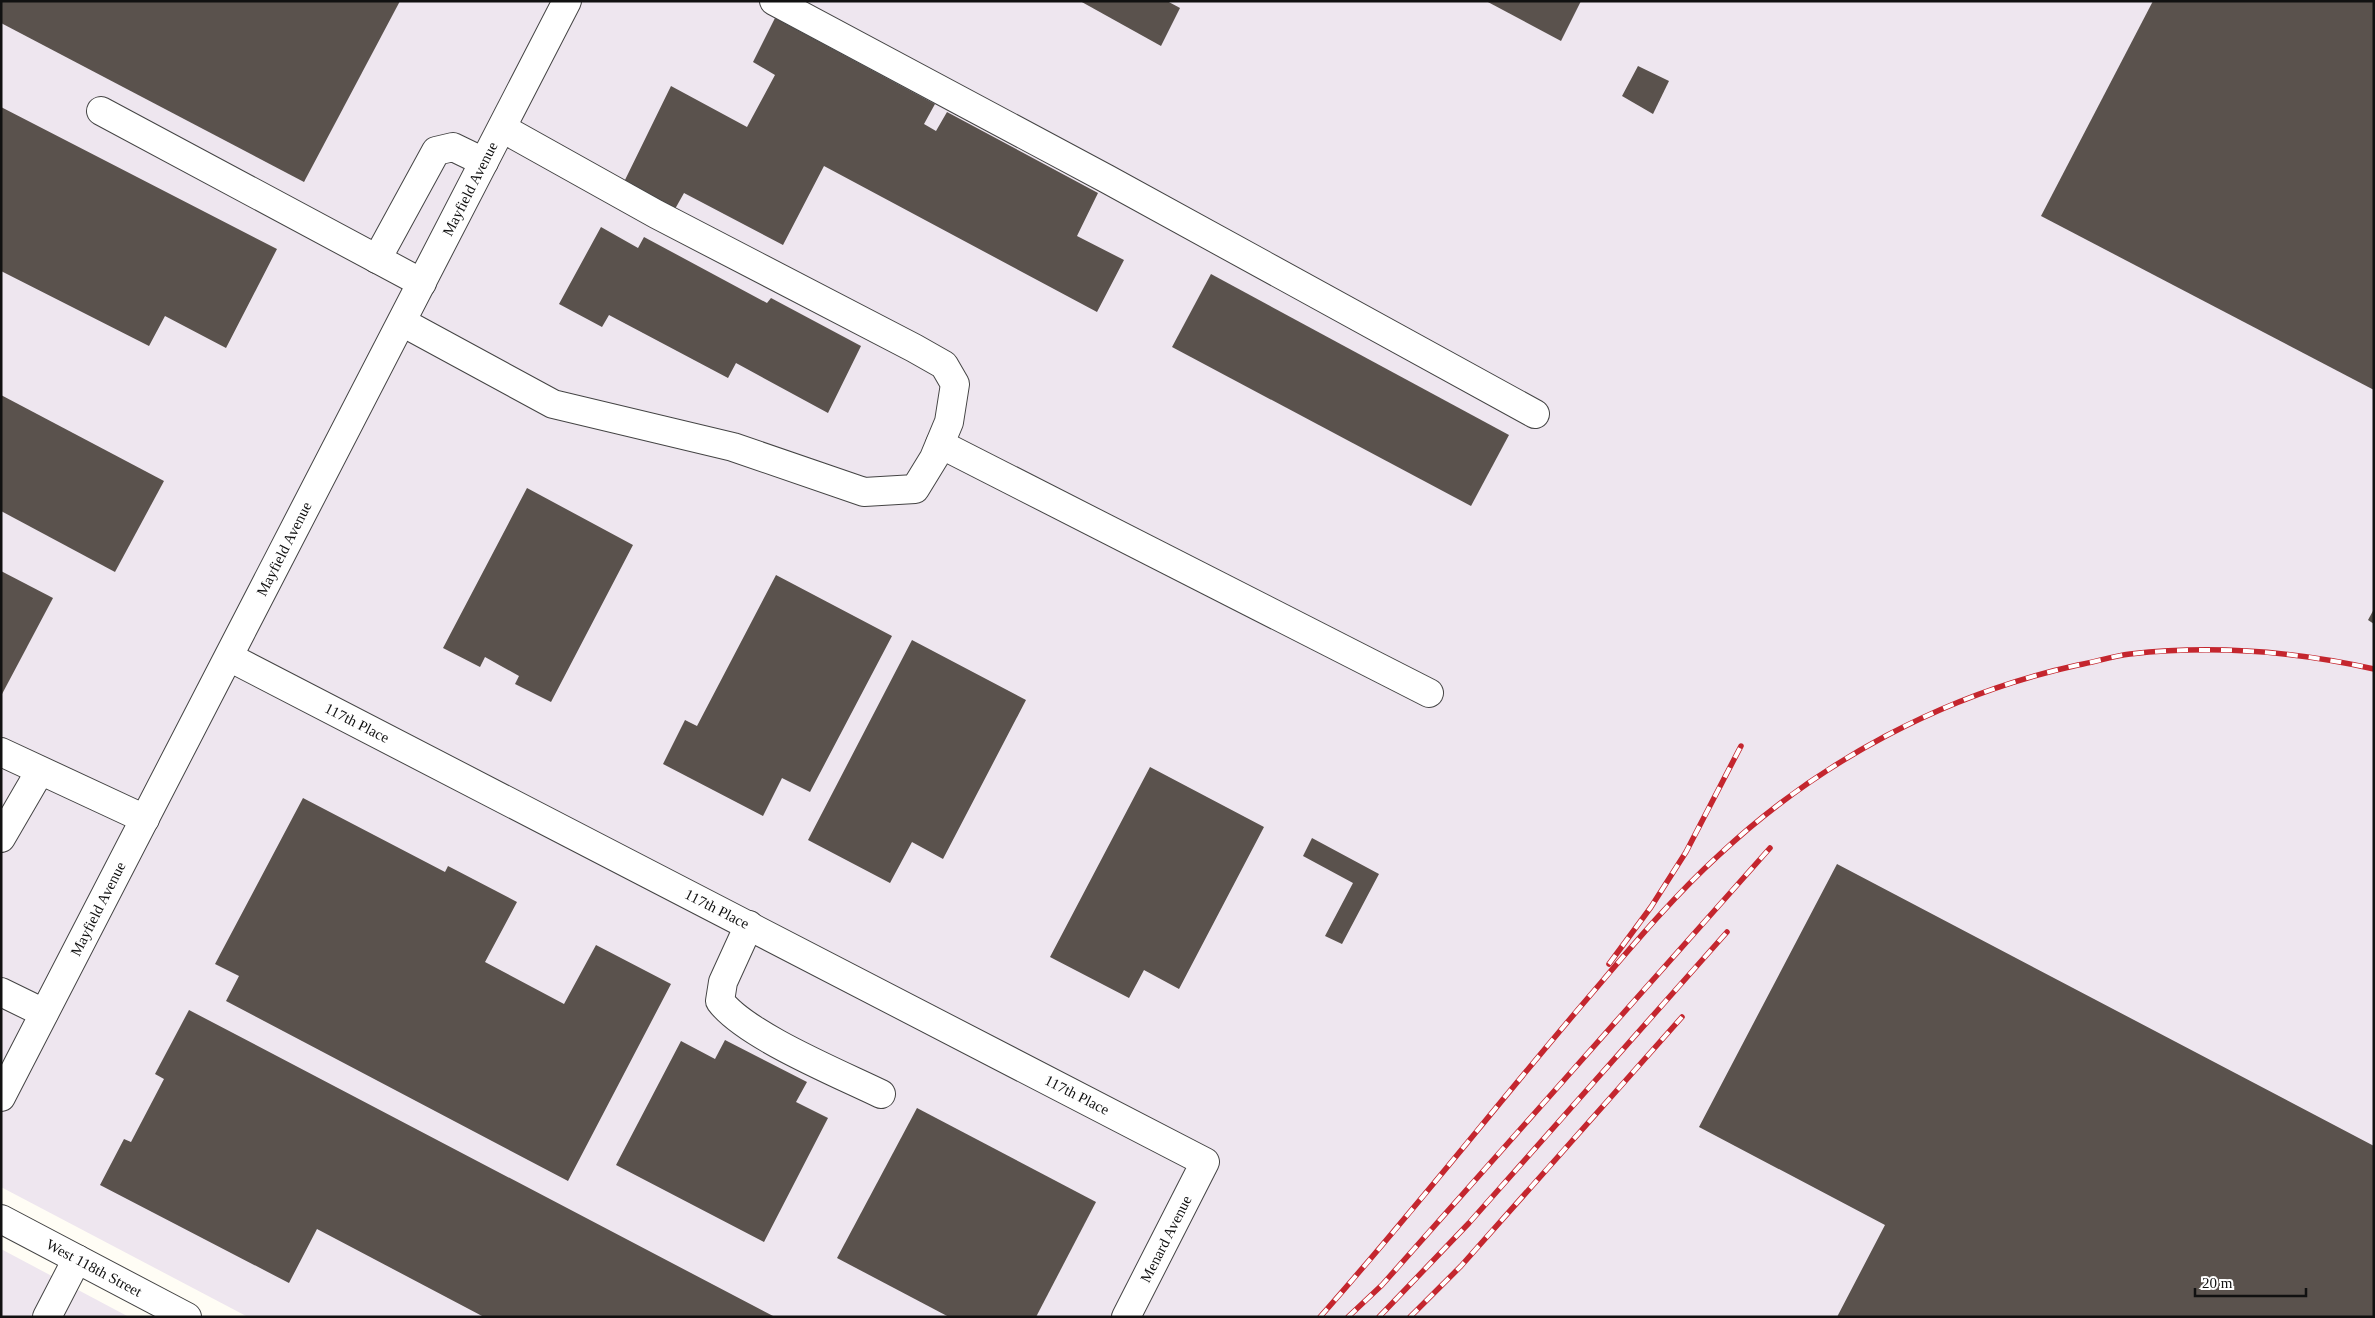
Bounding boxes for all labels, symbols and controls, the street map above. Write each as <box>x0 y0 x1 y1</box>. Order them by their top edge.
street label: Mayfield Avenue <box>439 139 501 239</box>
street label: Mayfield Avenue <box>253 499 315 599</box>
street label: 117th Place <box>322 700 392 746</box>
street label: Mayfield Avenue <box>67 859 129 959</box>
street label: 117th Place <box>682 886 752 932</box>
street label: 117th Place <box>1042 1072 1112 1118</box>
street label: Menard Avenue <box>1137 1193 1195 1285</box>
street label: West 118th Street <box>44 1236 145 1300</box>
scale bar <box>2195 1266 2306 1298</box>
text: 20 m <box>2202 1275 2233 1291</box>

